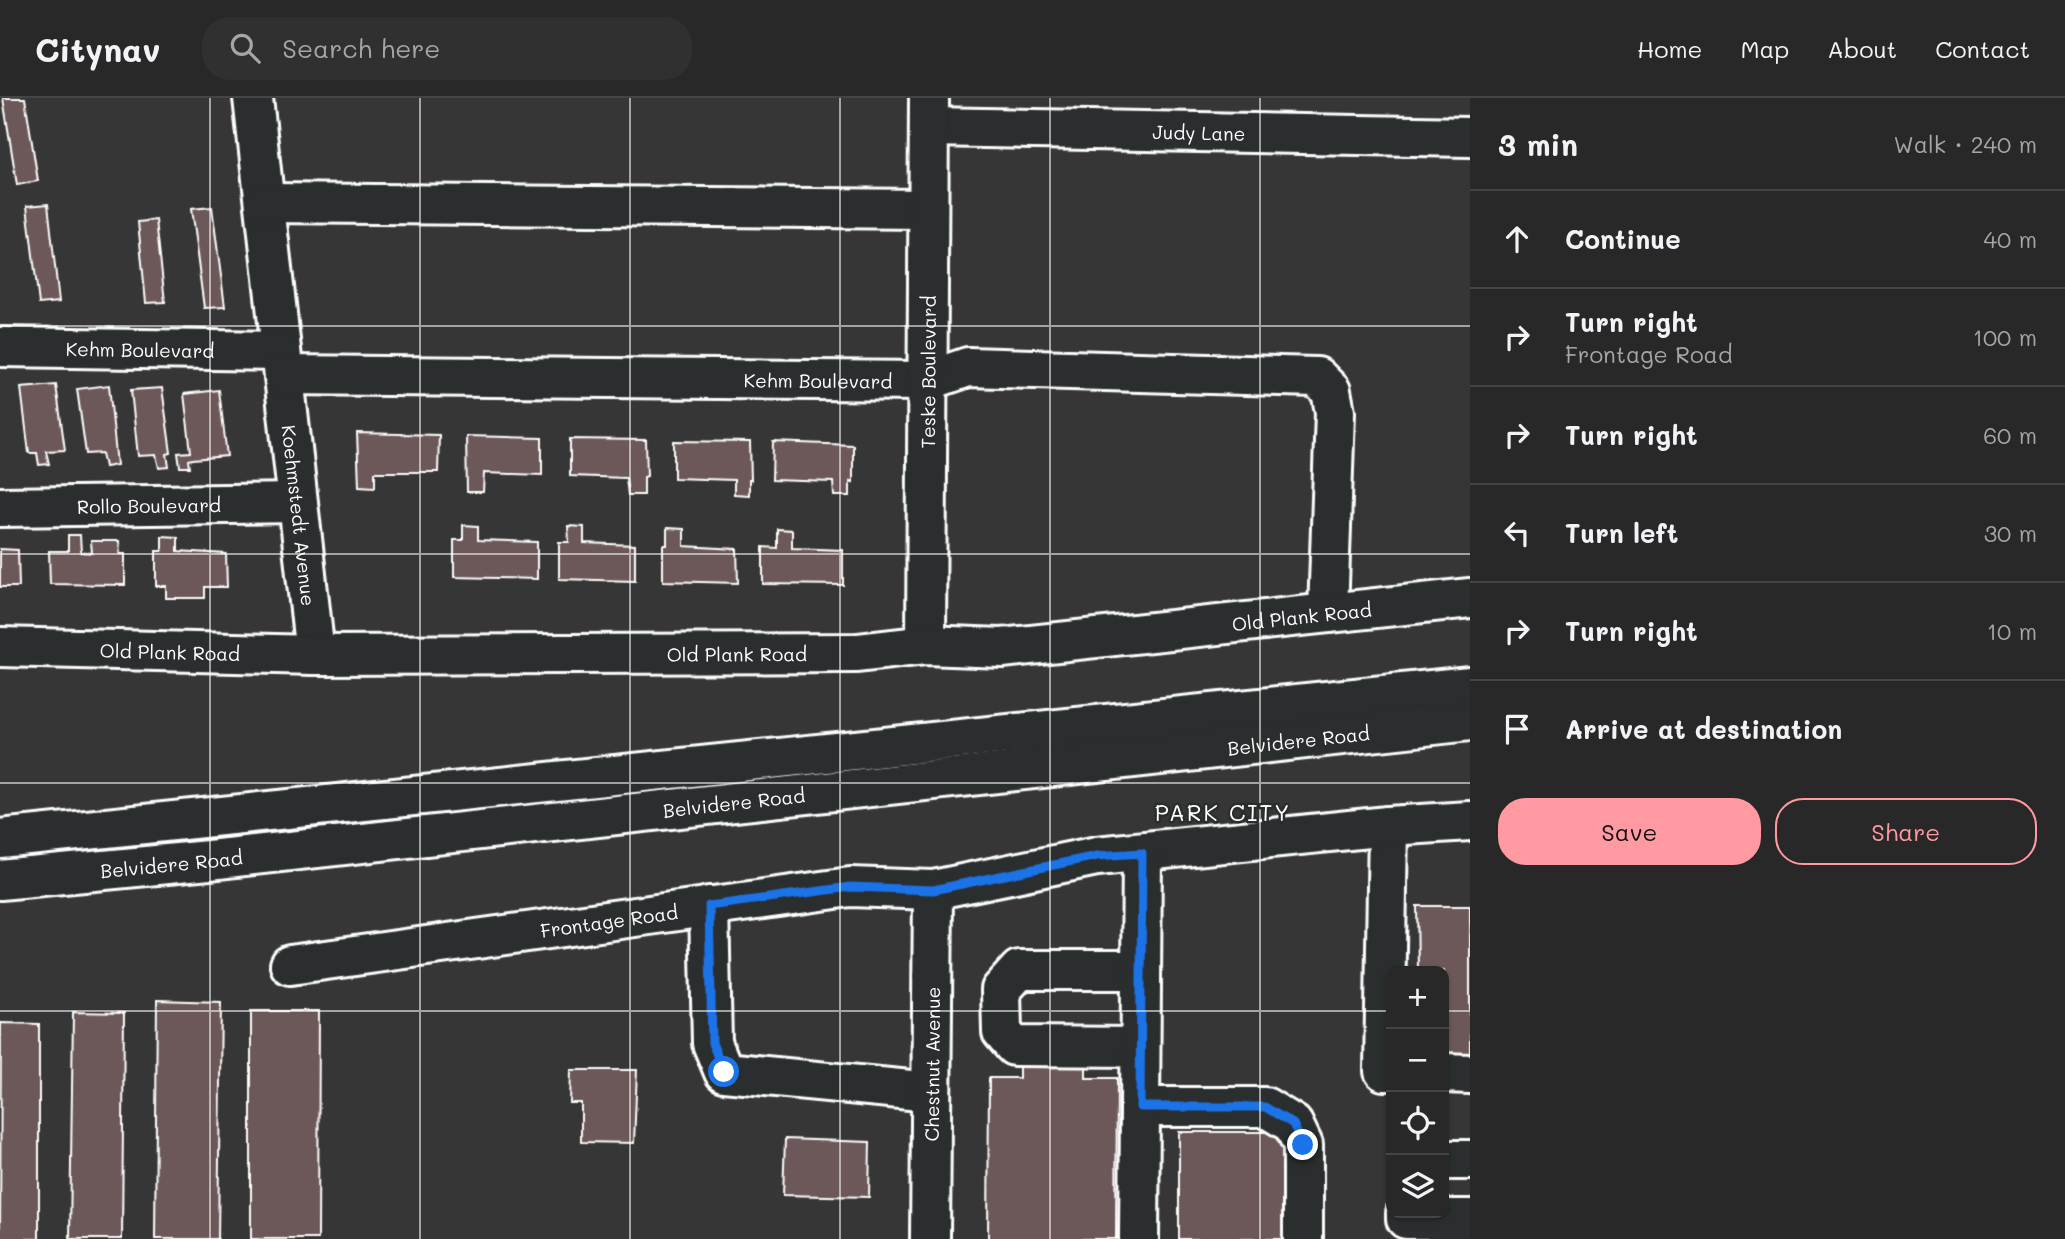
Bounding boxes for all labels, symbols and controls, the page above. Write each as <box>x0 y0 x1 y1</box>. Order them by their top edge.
search box <box>202 17 692 80</box>
text: Citynav <box>35 27 160 70</box>
icon: search <box>226 29 264 67</box>
text: Search here <box>282 31 440 65</box>
text: Home <box>1637 33 1702 64</box>
text: Map <box>1740 33 1789 64</box>
text: About <box>1827 33 1897 64</box>
text: Contact <box>1935 33 2030 64</box>
street label: Judy Lane <box>1152 119 1246 145</box>
text: 3 min <box>1498 124 1578 164</box>
text: Walk · 240 m <box>1894 129 2037 159</box>
icon: ahead <box>1498 220 1536 258</box>
text: Continue <box>1565 222 1681 256</box>
text: 40 m <box>1984 224 2037 254</box>
street label: Teske Boulevard <box>915 295 940 449</box>
text: Turn right <box>1565 305 1698 339</box>
icon: right <box>1498 318 1536 356</box>
text: 100 m <box>1973 322 2037 352</box>
street label: Kehm Boulevard <box>65 335 215 363</box>
text: Frontage Road <box>1565 339 1732 369</box>
street label: Kehm Boulevard <box>743 367 893 393</box>
icon: right <box>1498 416 1536 454</box>
text: Turn right <box>1565 418 1698 452</box>
text: 60 m <box>1983 420 2037 450</box>
street label: Koehmstedt Avenue <box>277 424 322 607</box>
street label: Rollo Boulevard <box>77 492 221 518</box>
icon: left <box>1498 514 1536 552</box>
text: Turn left <box>1565 516 1678 550</box>
text: 30 m <box>1984 518 2037 548</box>
street label: Old Plank Road <box>1231 596 1373 636</box>
icon: right <box>1498 612 1536 650</box>
text: Turn right <box>1565 614 1698 648</box>
text: 10 m <box>1987 616 2037 646</box>
street label: Old Plank Road <box>100 637 240 666</box>
street label: Old Plank Road <box>667 641 807 666</box>
icon: arrive <box>1498 710 1536 748</box>
text: Arrive at destination <box>1565 712 1842 746</box>
street label: Belvidere Road <box>1226 720 1371 760</box>
street label: Belvidere Road <box>662 782 806 822</box>
district label: PARK CITY <box>1155 797 1291 827</box>
button: Save <box>1498 798 1761 865</box>
button: Share <box>1775 798 2037 865</box>
street label: Belvidere Road <box>99 844 244 883</box>
street label: Frontage Road <box>539 899 679 943</box>
map controls <box>1386 966 1449 1218</box>
button: + <box>1386 966 1449 1029</box>
street label: Chestnut Avenue <box>918 986 945 1142</box>
button: − <box>1386 1029 1449 1092</box>
route start <box>708 1056 739 1087</box>
button: locate <box>1386 1092 1449 1155</box>
route end <box>1287 1129 1318 1160</box>
button: layers <box>1386 1155 1449 1218</box>

